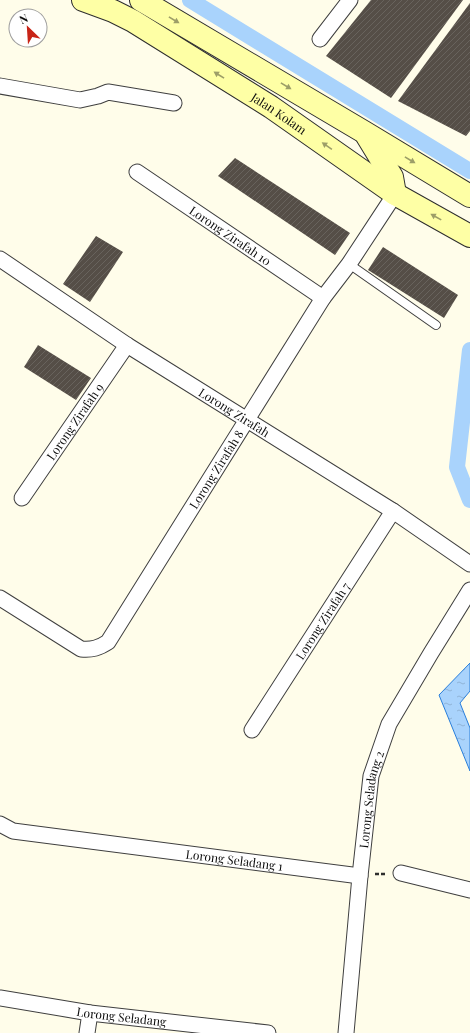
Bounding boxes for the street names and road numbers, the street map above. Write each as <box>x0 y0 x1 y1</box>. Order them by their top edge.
street label: Jalan Kolam <box>247 88 310 138</box>
street label: Lorong Zirafah 10 <box>187 202 275 269</box>
street label: Lorong Zirafah 9 <box>43 380 107 463</box>
street label: Lorong Zirafah <box>196 384 273 440</box>
street label: Lorong Zirafah 8 <box>185 427 247 512</box>
street label: Lorong Zirafah 7 <box>292 579 353 662</box>
street label: Lorong Seladang 2 <box>355 748 387 849</box>
street label: Lorong Seladang 1 <box>185 846 284 874</box>
street label: Lorong Seladang <box>76 1003 168 1030</box>

